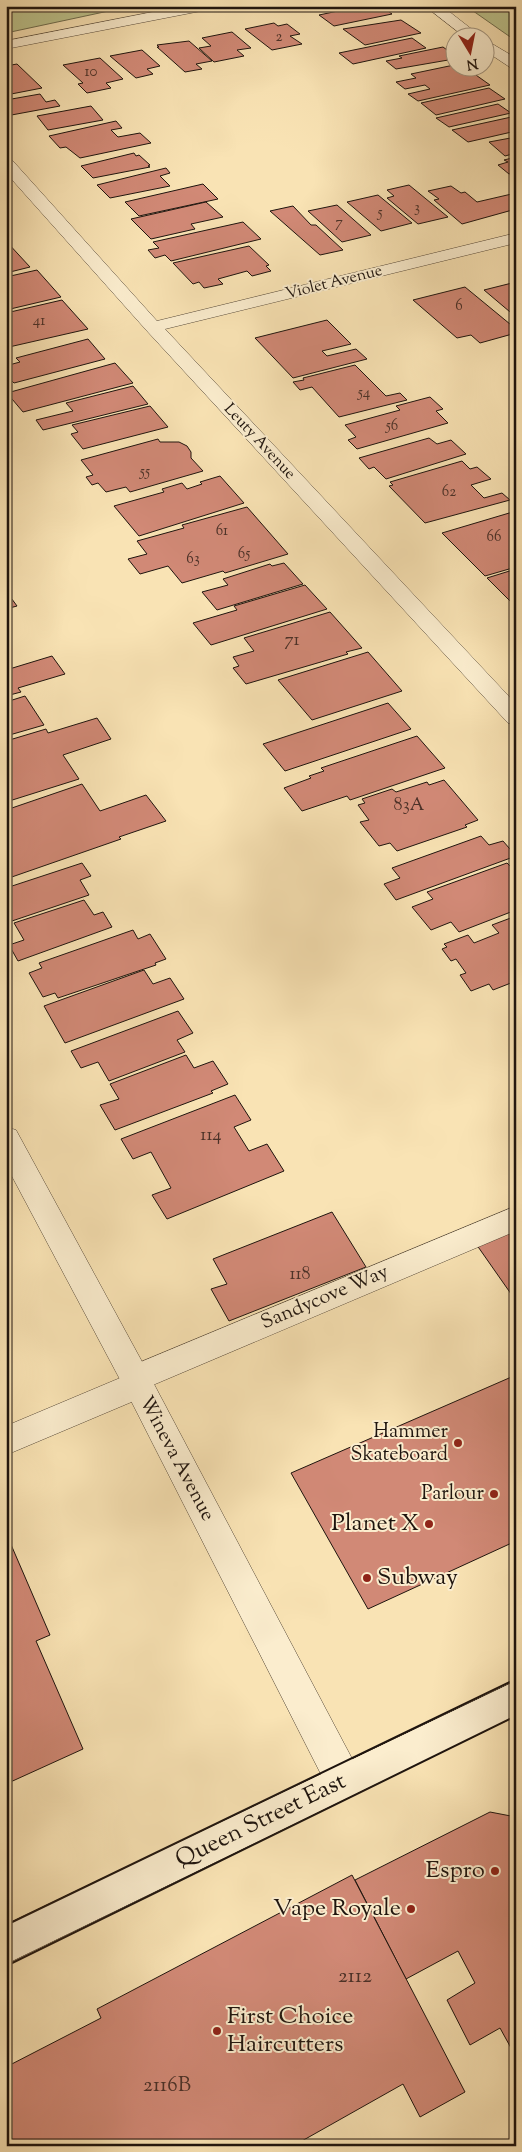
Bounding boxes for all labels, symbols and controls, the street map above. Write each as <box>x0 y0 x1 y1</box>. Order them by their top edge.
house number: 2 <box>275 27 283 48</box>
north arrow <box>444 28 494 78</box>
text: N <box>465 52 479 74</box>
house number: 10 <box>85 62 98 83</box>
house number: 3 <box>414 198 420 219</box>
house number: 5 <box>376 203 383 224</box>
house number: 7 <box>335 213 343 234</box>
street label: Violet Avenue <box>283 260 385 306</box>
house number: 6 <box>455 296 463 317</box>
house number: 41 <box>33 311 45 332</box>
house number: 54 <box>357 383 371 404</box>
street label: Leuty Avenue <box>218 399 300 485</box>
house number: 56 <box>385 416 398 437</box>
house number: 55 <box>139 462 150 483</box>
house number: 62 <box>442 482 456 503</box>
house number: 61 <box>216 521 228 542</box>
house number: 66 <box>487 527 501 548</box>
house number: 65 <box>238 544 250 565</box>
house number: 63 <box>186 549 200 570</box>
house number: 71 <box>284 628 300 654</box>
house number: 83A <box>394 793 425 819</box>
house number: 114 <box>200 1123 222 1149</box>
street label: Sandycove Way <box>257 1258 393 1338</box>
house number: 118 <box>289 1262 311 1288</box>
street label: Wineva Avenue <box>131 1391 221 1527</box>
place label: Hammer Skateboard <box>350 1418 448 1470</box>
marker: Hammer Skateboard <box>452 1437 464 1449</box>
place label: Parlour <box>421 1480 484 1509</box>
marker: Parlour <box>488 1488 500 1500</box>
place label: Planet X <box>331 1507 419 1541</box>
marker: Planet X <box>423 1518 435 1530</box>
place label: Subway <box>377 1561 458 1595</box>
marker: Subway <box>361 1572 373 1584</box>
street label: Queen Street East <box>170 1765 352 1877</box>
place label: Espro <box>426 1854 485 1888</box>
marker: Espro <box>489 1865 501 1877</box>
place label: Vape Royale <box>273 1892 401 1926</box>
marker: Vape Royale <box>405 1903 417 1915</box>
house number: 2112 <box>338 1962 372 1992</box>
place label: First Choice Haircutters <box>227 2000 353 2062</box>
marker: First Choice Haircutters <box>211 2025 223 2037</box>
house number: 2116B <box>143 2071 191 2101</box>

